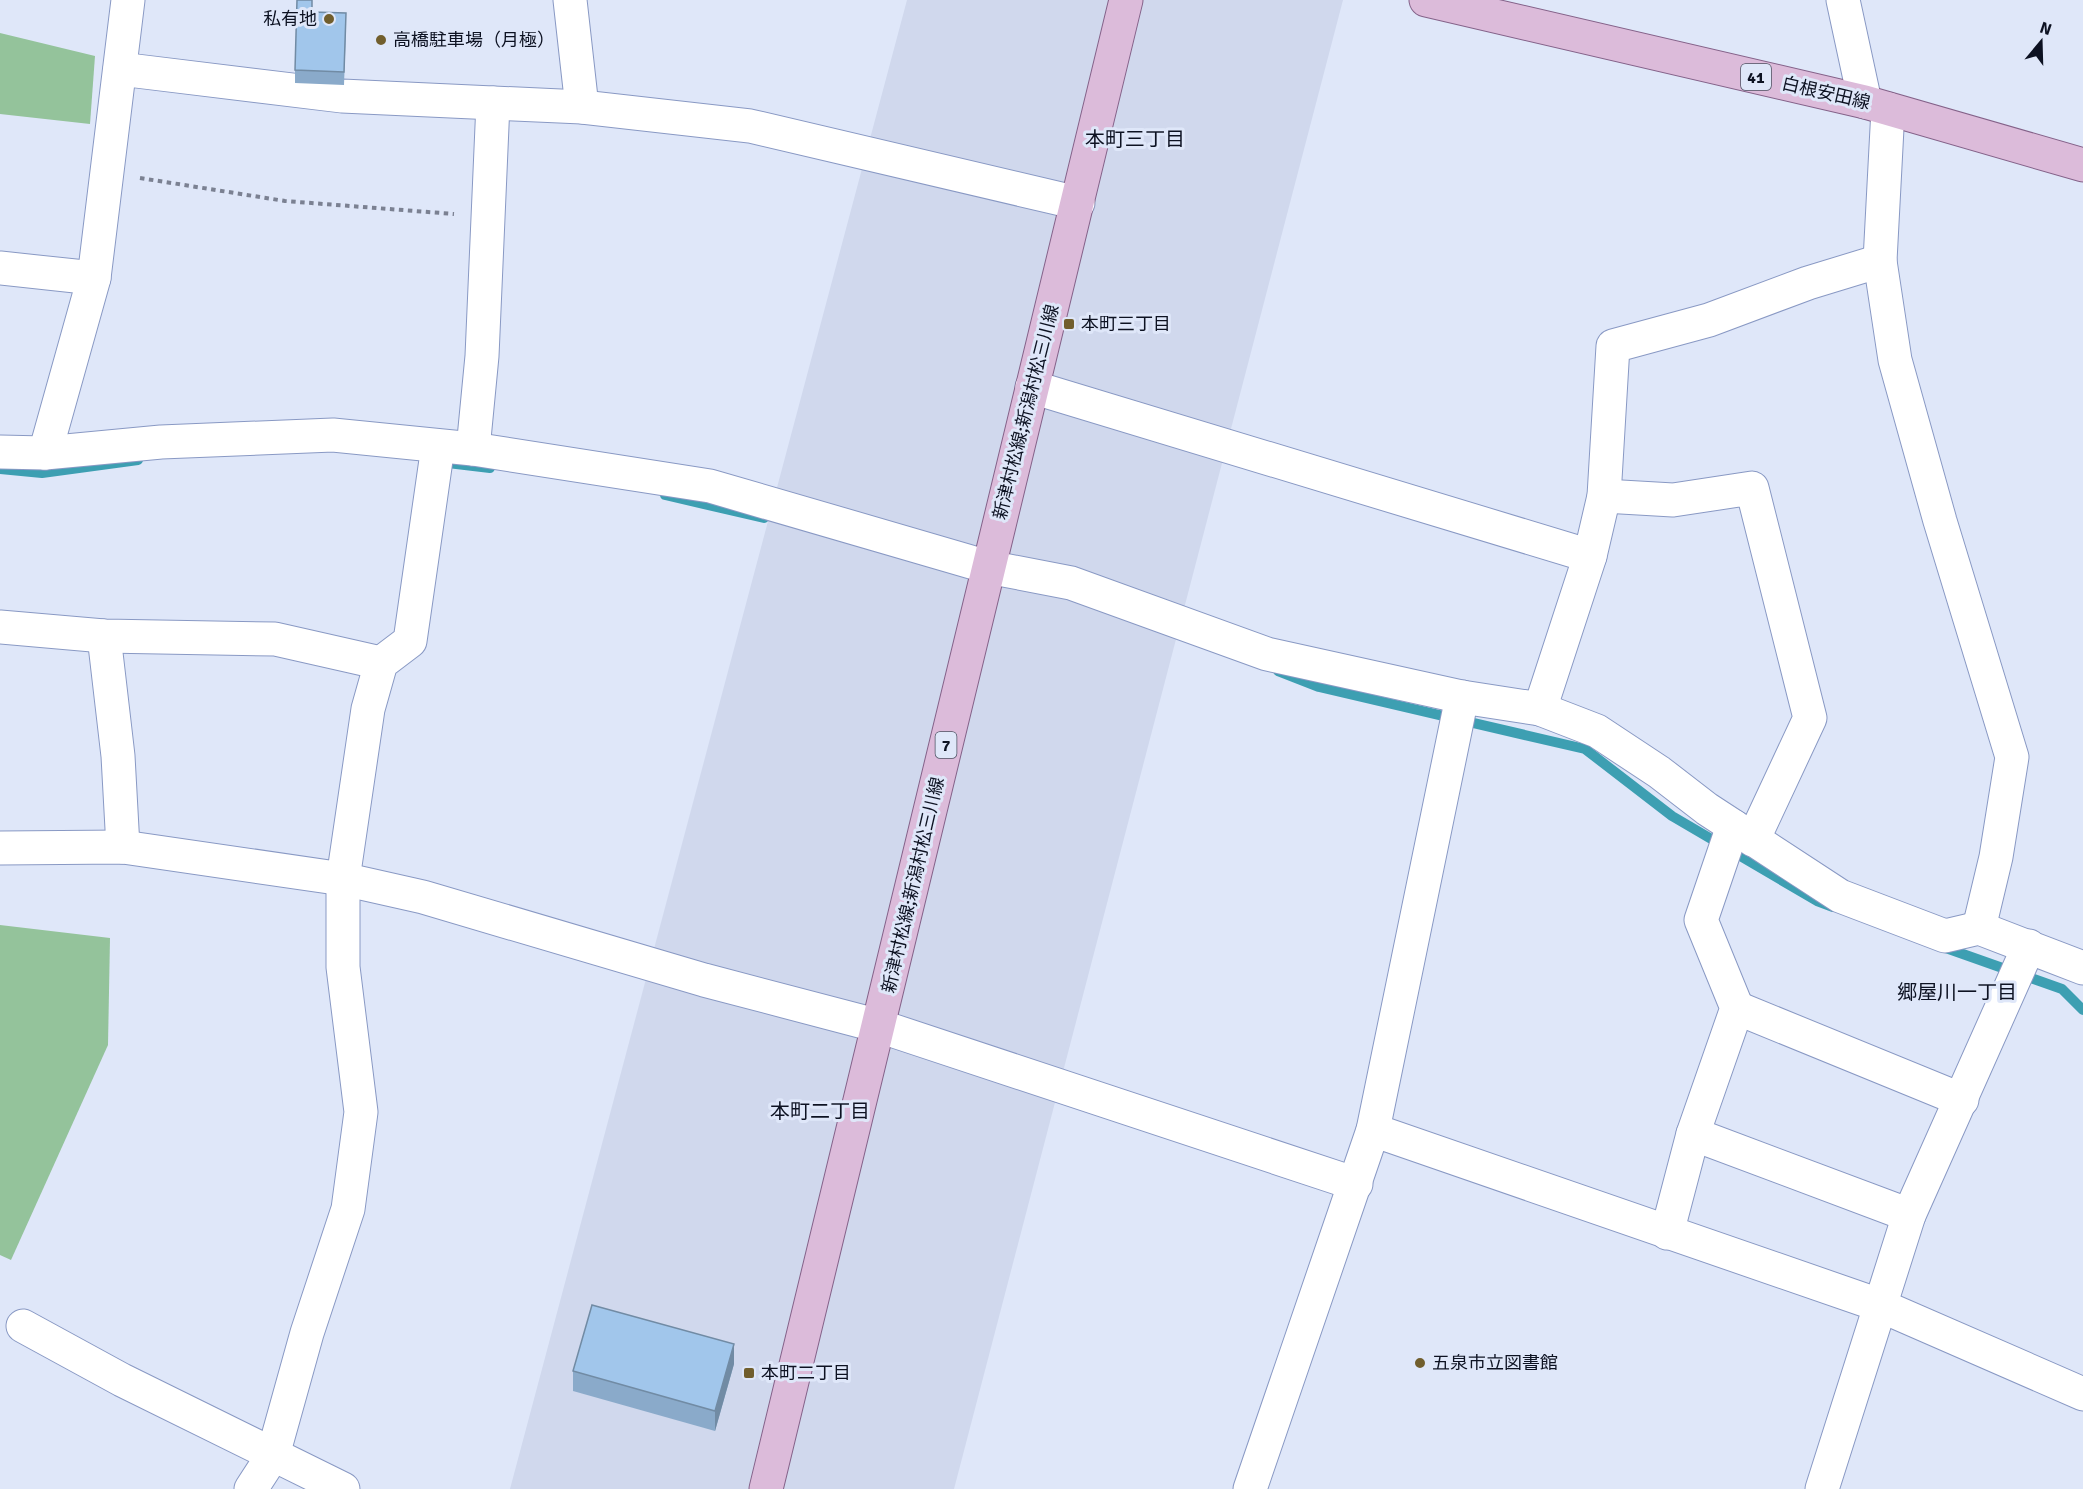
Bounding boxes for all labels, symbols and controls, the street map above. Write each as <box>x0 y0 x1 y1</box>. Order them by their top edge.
place label: 私有地 <box>263 8 317 30</box>
marker: 私有地 <box>322 12 336 26</box>
north arrow <box>2011 12 2071 72</box>
text: N <box>2037 17 2054 40</box>
place label: 高橋駐車場（月極） <box>393 29 555 51</box>
marker: 高橋駐車場（月極） <box>374 33 388 47</box>
road number: 41 <box>1741 64 1771 90</box>
street label: 白根安田線 <box>1780 72 1872 114</box>
district label: 本町三丁目 <box>1085 127 1185 152</box>
street label: 新津村松線;新潟村松三川線 <box>989 302 1063 522</box>
place label: 本町三丁目 <box>1081 313 1171 335</box>
marker: 本町三丁目 <box>1062 317 1076 331</box>
road number: 7 <box>936 732 956 758</box>
street label: 新津村松線;新潟村松三川線 <box>877 775 949 995</box>
district label: 郷屋川一丁目 <box>1897 980 2017 1005</box>
district label: 本町二丁目 <box>770 1099 870 1124</box>
place label: 五泉市立図書館 <box>1432 1352 1558 1374</box>
marker: 五泉市立図書館 <box>1413 1356 1427 1370</box>
place label: 本町二丁目 <box>761 1362 851 1384</box>
marker: 本町二丁目 <box>742 1366 756 1380</box>

